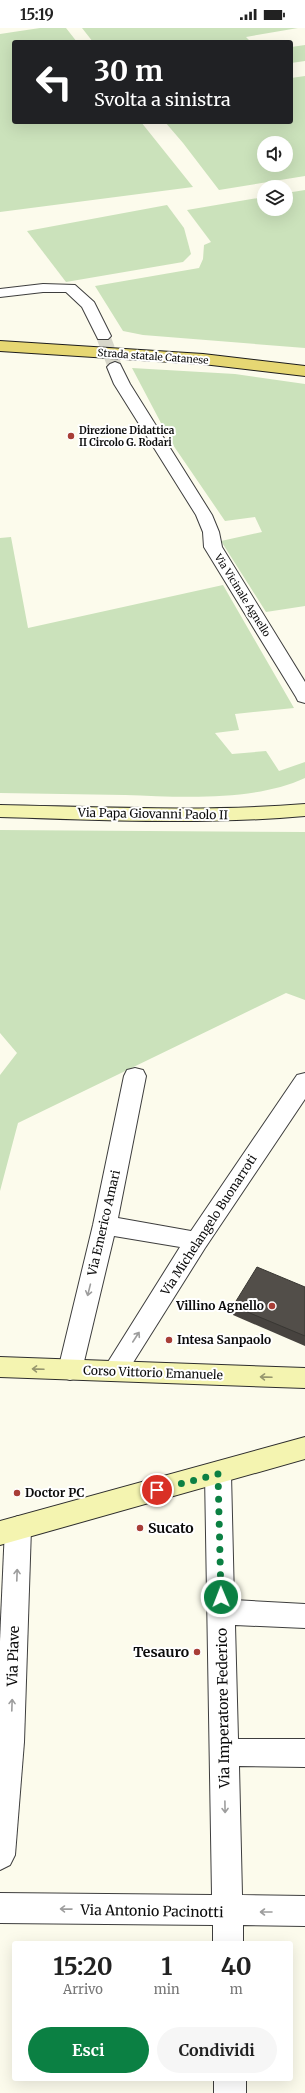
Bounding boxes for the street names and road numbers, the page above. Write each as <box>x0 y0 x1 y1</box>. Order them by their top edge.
street label: Strada statale Catanese <box>97 346 209 367</box>
street label: Via Vicinale Agnello <box>211 551 273 639</box>
street label: Via Papa Giovanni Paolo II <box>77 805 228 822</box>
street label: Via Michelangelo Buonarroti <box>157 1151 260 1299</box>
street label: Via Emerico Amari <box>84 1168 123 1278</box>
street label: Corso Vittorio Emanuele <box>83 1363 223 1382</box>
street label: Via Piave <box>3 1625 23 1688</box>
street label: Via Imperatore Federico <box>213 1628 233 1789</box>
street label: Via Antonio Pacinotti <box>79 1901 224 1921</box>

